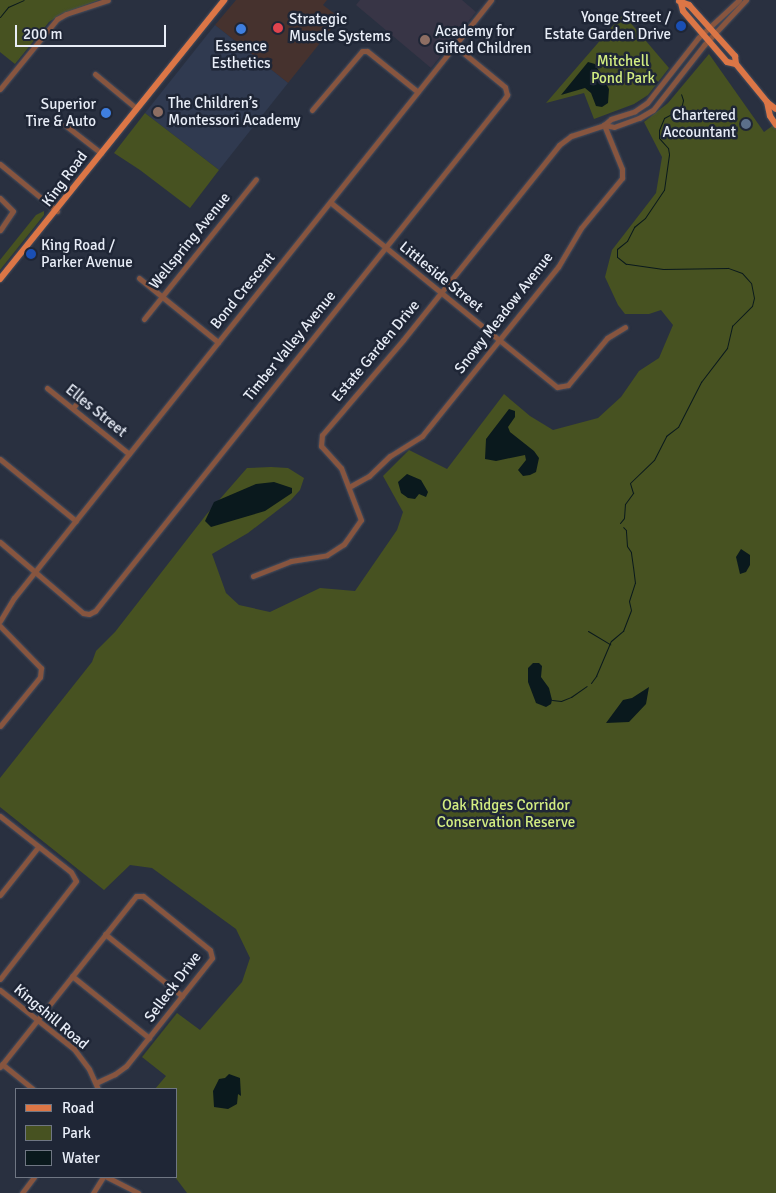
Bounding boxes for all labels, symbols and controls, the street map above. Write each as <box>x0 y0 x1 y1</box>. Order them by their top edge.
place label: Yonge Street / Estate Garden Drive <box>544 8 671 43</box>
place label: Strategic Muscle Systems <box>289 10 391 45</box>
scale bar <box>18 15 169 47</box>
marker: Yonge Street / Estate Garden Drive <box>675 20 687 32</box>
marker: Strategic Muscle Systems <box>271 21 285 35</box>
place label: Academy for Gifted Children <box>435 22 532 57</box>
marker: Essence Esthetics <box>235 23 247 35</box>
text: 200 m <box>23 25 63 43</box>
marker: Academy for Gifted Children <box>419 34 431 46</box>
place label: Essence Esthetics <box>211 37 271 72</box>
park label: Mitchell Pond Park <box>591 52 655 87</box>
place label: The Children’s Montessori Academy <box>168 94 301 129</box>
place label: Superior Tire & Auto <box>26 95 96 130</box>
marker: The Children’s Montessori Academy <box>152 106 164 118</box>
place label: Chartered Accountant <box>663 106 736 141</box>
marker: Superior Tire & Auto <box>100 107 112 119</box>
marker: Chartered Accountant <box>740 118 752 130</box>
street label: King Road <box>38 148 92 210</box>
street label: Wellspring Avenue <box>146 189 234 293</box>
place label: King Road / Parker Avenue <box>41 236 133 271</box>
street label: Littleside Street <box>396 238 486 316</box>
marker: King Road / Parker Avenue <box>25 248 37 260</box>
street label: Bond Crescent <box>207 249 279 333</box>
street label: Snowy Meadow Avenue <box>451 249 557 377</box>
street label: Timber Valley Avenue <box>240 287 340 405</box>
street label: Estate Garden Drive <box>328 297 424 405</box>
street label: Elles Street <box>62 381 130 441</box>
park label: Oak Ridges Corridor Conservation Reserve <box>437 796 575 831</box>
street label: Selleck Drive <box>141 948 205 1026</box>
street label: Kingshill Road <box>10 981 92 1053</box>
legend <box>15 1088 178 1178</box>
text: Road <box>62 1099 94 1117</box>
text: Park <box>62 1124 91 1142</box>
text: Water <box>62 1149 100 1167</box>

